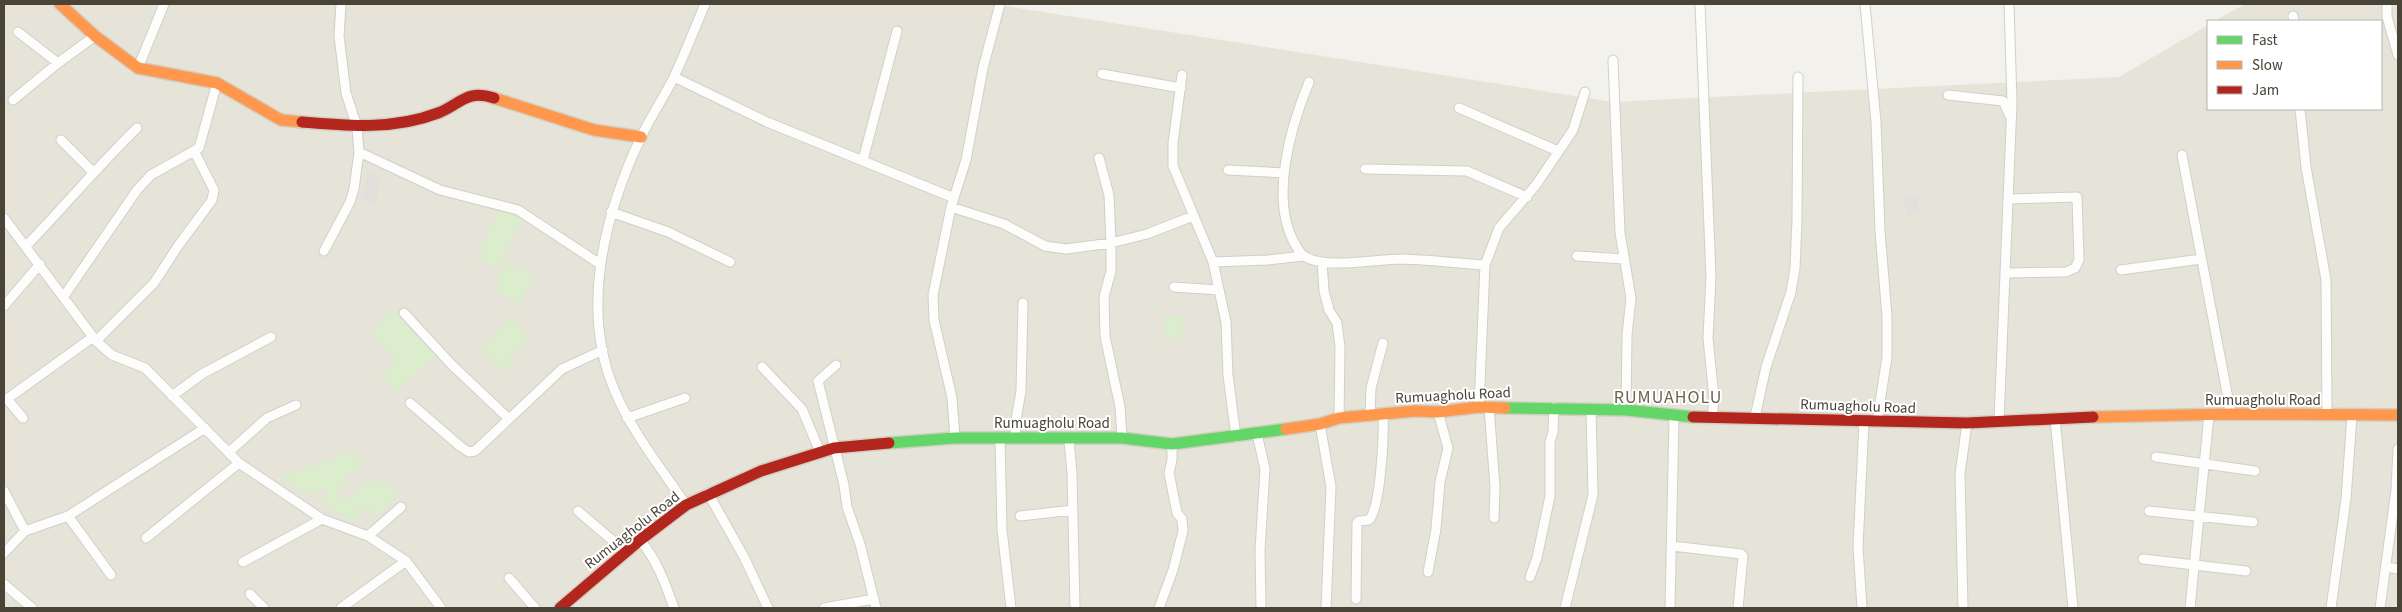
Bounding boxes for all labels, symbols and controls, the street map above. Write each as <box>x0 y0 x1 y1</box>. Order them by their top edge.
legend <box>2207 20 2382 110</box>
text: Fast <box>2252 30 2278 51</box>
text: Slow <box>2252 55 2283 76</box>
text: Jam <box>2252 80 2279 101</box>
street label: Rumuagholu Road <box>1395 382 1511 409</box>
district label: RUMUAHOLU <box>1614 385 1722 410</box>
street label: Rumuagholu Road <box>2205 390 2321 411</box>
street label: Rumuagholu Road <box>1800 394 1916 419</box>
street label: Rumuagholu Road <box>994 413 1110 434</box>
street label: Rumuagholu Road <box>580 486 684 574</box>

